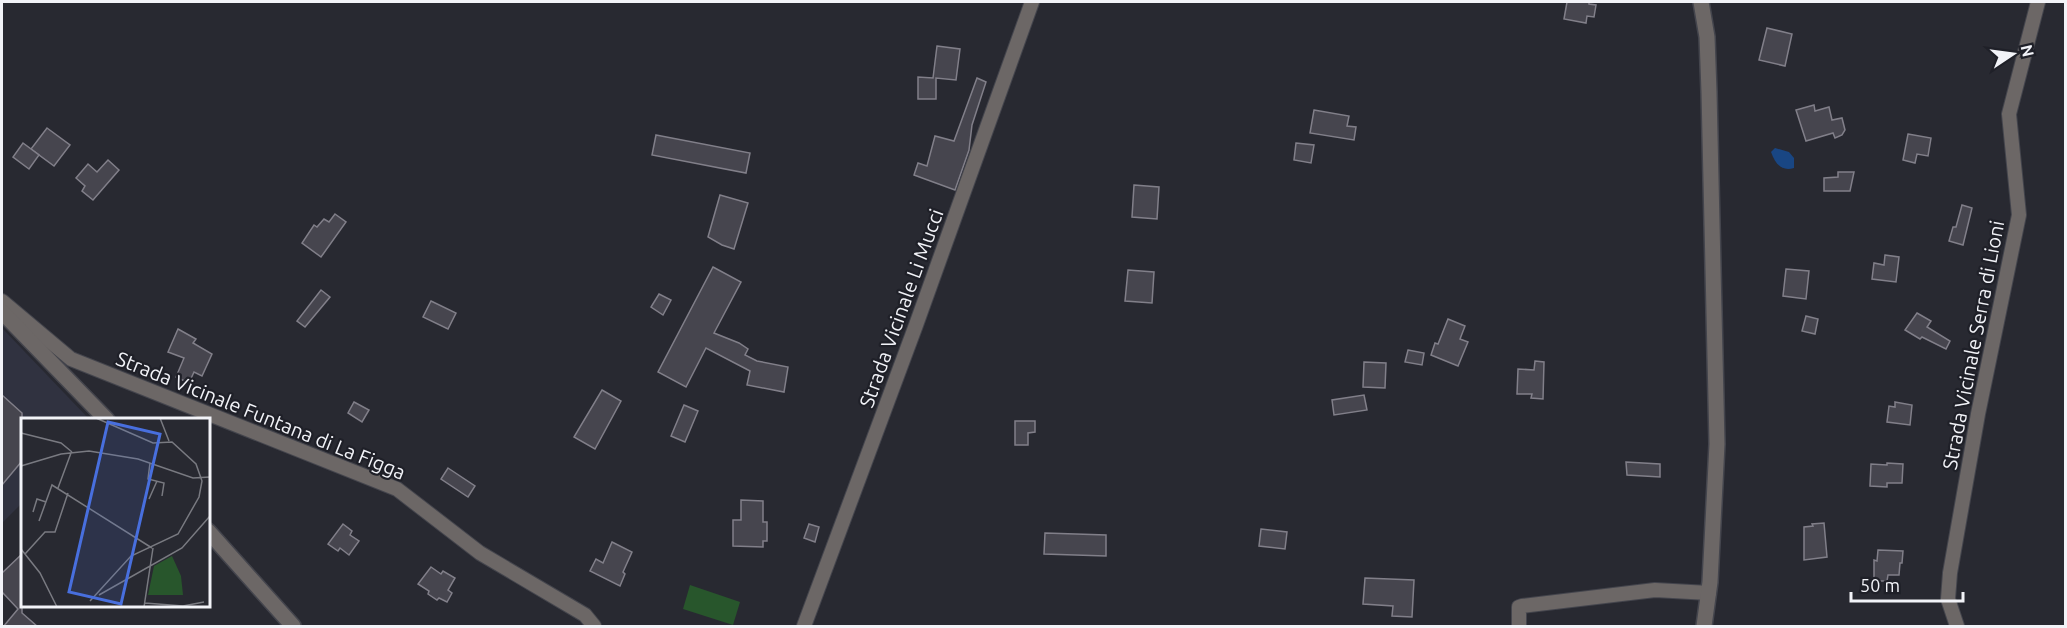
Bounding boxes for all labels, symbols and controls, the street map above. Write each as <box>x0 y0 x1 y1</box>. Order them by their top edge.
north arrow <box>1983 24 2043 84</box>
text: N <box>2018 43 2038 58</box>
street label: Strada Vicinale Li Mucci <box>854 206 948 410</box>
street label: Strada Vicinale Serra di Lioni <box>1938 218 2008 472</box>
street label: Strada Vicinale Funtana di La Figga <box>113 346 409 484</box>
inset map <box>21 418 210 607</box>
scale bar <box>1851 565 1964 603</box>
text: 50 m <box>1860 575 1900 595</box>

